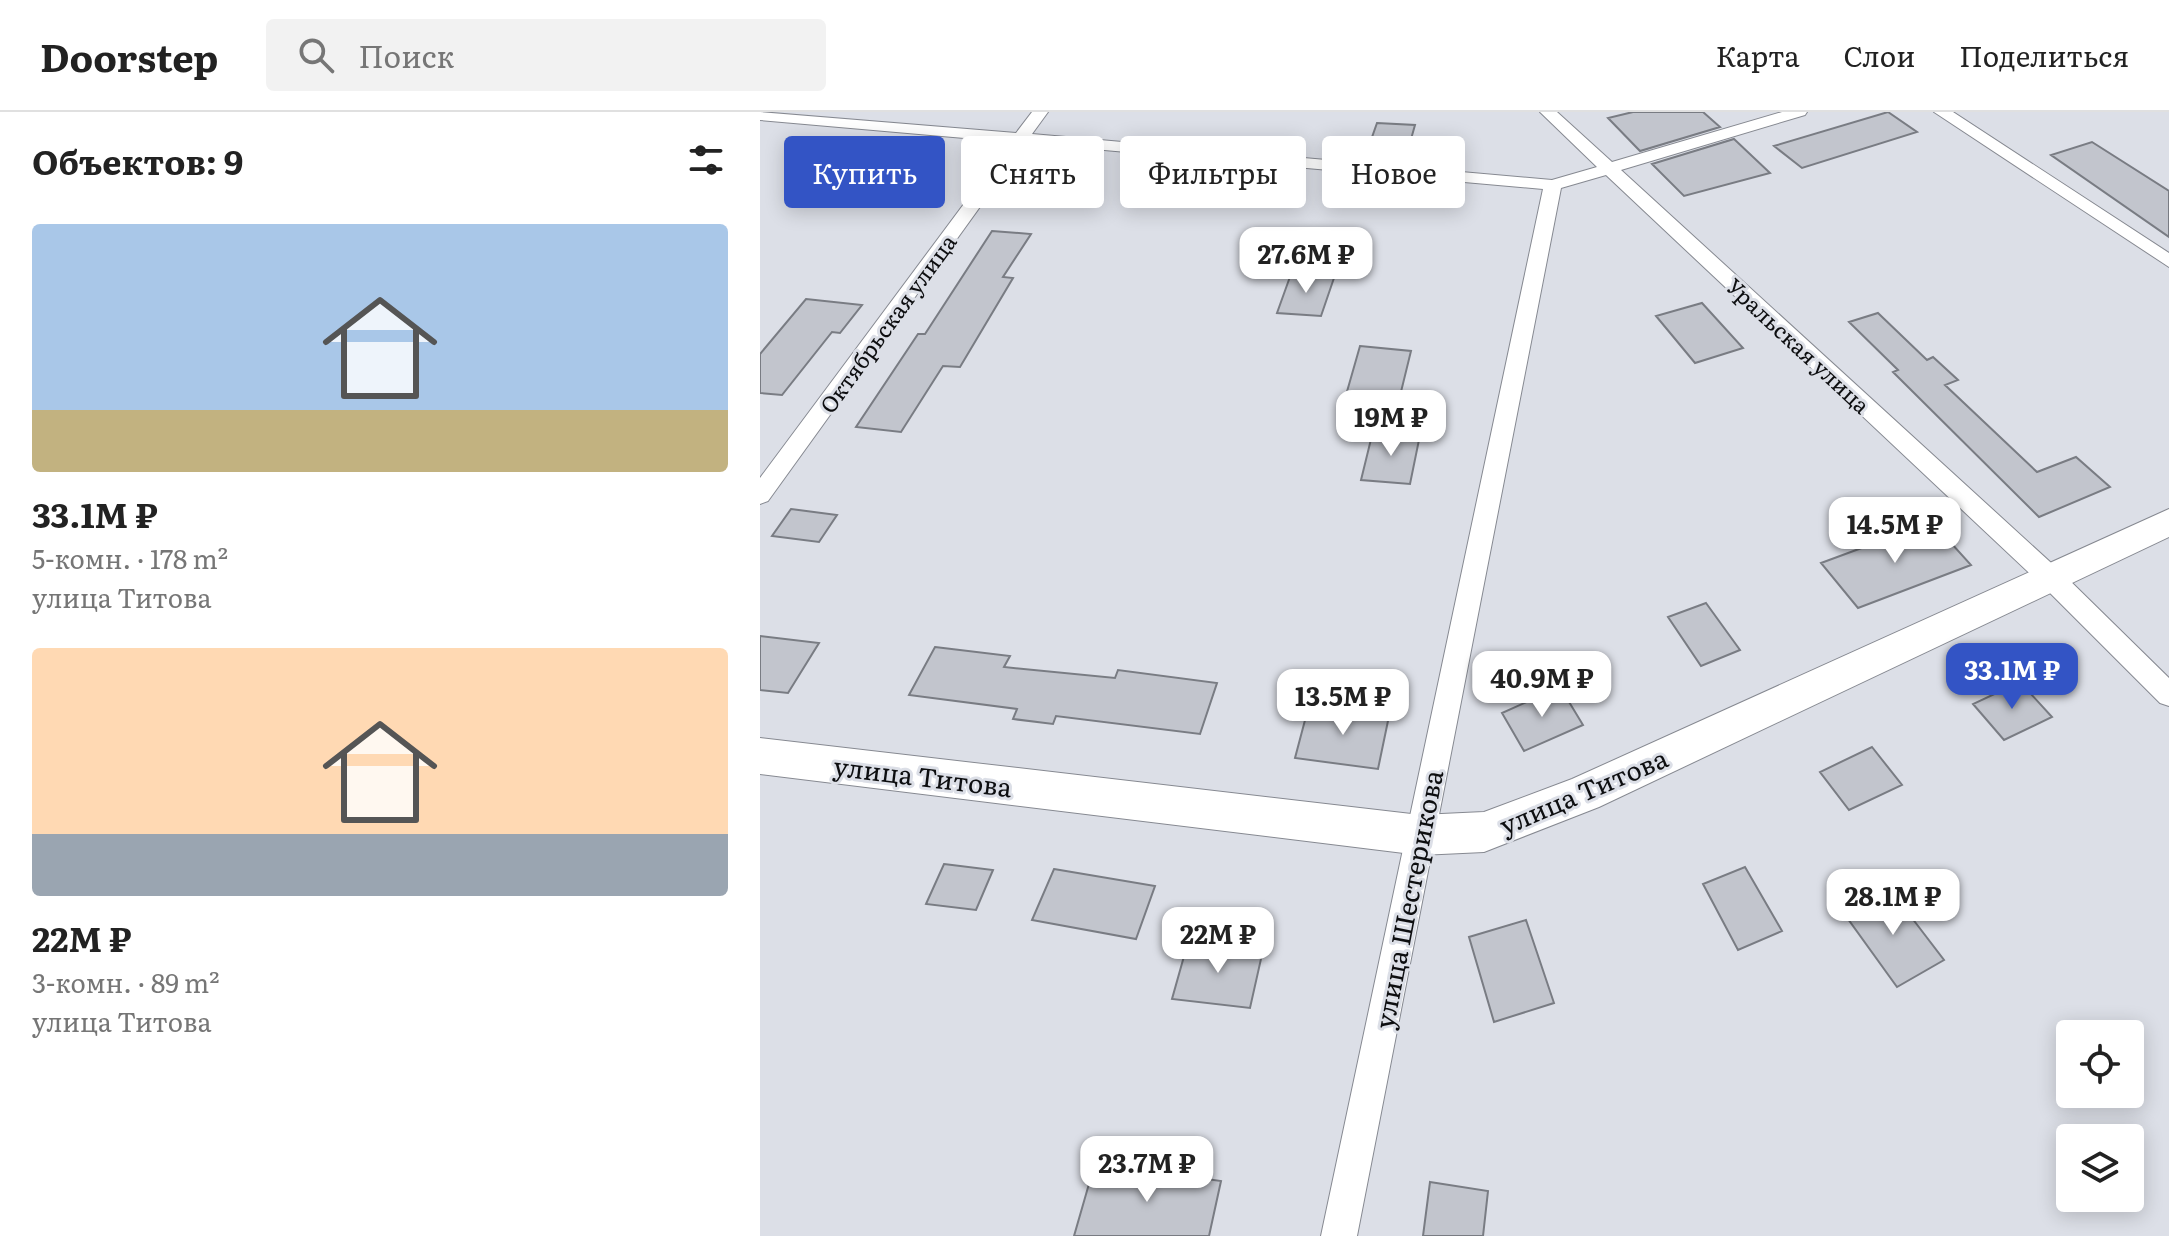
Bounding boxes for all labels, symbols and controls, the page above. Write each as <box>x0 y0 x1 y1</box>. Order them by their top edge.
search box <box>266 19 826 91</box>
text: Doorstep <box>40 27 218 84</box>
icon: search <box>294 33 338 77</box>
text: Поиск <box>358 33 454 77</box>
text: Карта <box>1716 34 1800 76</box>
text: Слои <box>1844 34 1915 76</box>
text: Поделиться <box>1959 34 2129 76</box>
text: Объектов: 9 <box>32 135 243 185</box>
chip: Купить <box>784 136 945 208</box>
chip: Снять <box>961 136 1104 208</box>
chip: Фильтры <box>1120 136 1306 208</box>
chip: Новое <box>1322 136 1465 208</box>
icon: filters <box>684 138 728 182</box>
street label: Октябрьская улица <box>811 226 963 419</box>
pin: 27.6M ₽ <box>1232 227 1380 295</box>
text: 27.6M ₽ <box>1257 233 1355 272</box>
street label: Уральская улица <box>1720 270 1878 421</box>
icon: home <box>308 276 452 420</box>
pin: 19M ₽ <box>1335 390 1447 458</box>
text: 19M ₽ <box>1354 396 1428 435</box>
text: 33.1M ₽ <box>32 488 158 538</box>
pin: 14.5M ₽ <box>1821 497 1969 565</box>
text: 14.5M ₽ <box>1847 503 1943 542</box>
text: 5-комн. · 178 m² <box>32 538 228 577</box>
text: улица Титова <box>32 577 212 616</box>
pin: 33.1M ₽ <box>1938 643 2086 711</box>
text: 33.1M ₽ <box>1964 649 2060 688</box>
pin: 40.9M ₽ <box>1468 651 1616 719</box>
text: 40.9M ₽ <box>1490 657 1594 696</box>
pin: 13.5M ₽ <box>1269 669 1417 737</box>
text: 13.5M ₽ <box>1295 675 1391 714</box>
icon: home <box>308 700 452 844</box>
street label: улица Титова <box>1493 737 1673 843</box>
street label: улица Титова <box>831 745 1015 805</box>
street label: улица Шестерикова <box>1363 766 1451 1032</box>
pin: 28.1M ₽ <box>1819 869 1967 937</box>
text: 28.1M ₽ <box>1845 875 1941 914</box>
pin: 22M ₽ <box>1162 907 1274 975</box>
text: 22M ₽ <box>32 912 132 962</box>
text: 22M ₽ <box>1180 913 1256 952</box>
text: 3-комн. · 89 m² <box>32 962 220 1001</box>
text: улица Титова <box>32 1001 212 1040</box>
map controls <box>2056 1020 2144 1212</box>
button: locate <box>2056 1020 2144 1108</box>
button: layers <box>2056 1124 2144 1212</box>
pin: 23.7M ₽ <box>1073 1136 1221 1204</box>
text: 23.7M ₽ <box>1098 1142 1196 1181</box>

